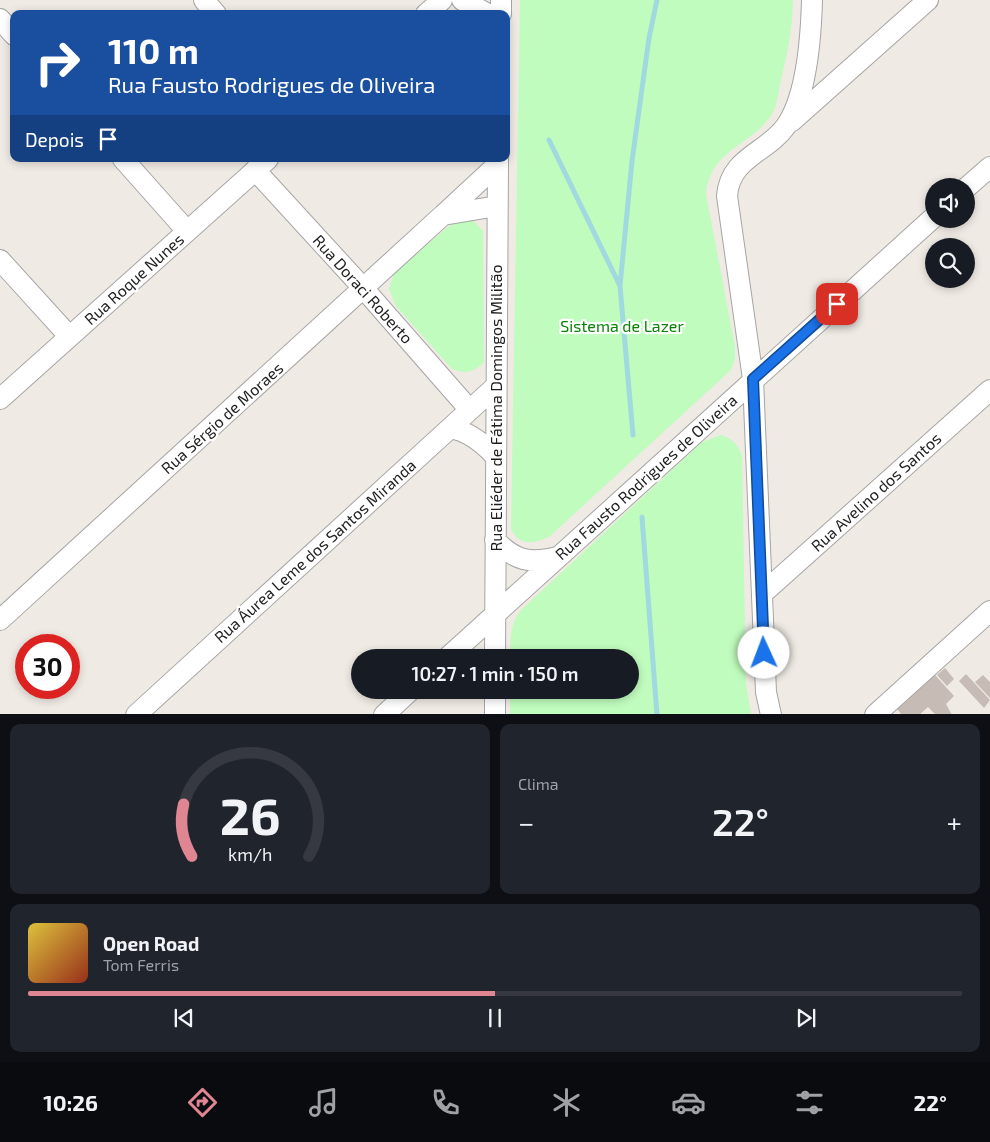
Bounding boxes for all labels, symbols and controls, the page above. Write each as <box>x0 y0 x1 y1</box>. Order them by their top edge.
text: 110 m <box>108 29 199 71</box>
icon: right <box>25 30 90 95</box>
text: Rua Fausto Rodrigues de Oliveira <box>108 71 435 97</box>
icon: arrive <box>94 125 122 153</box>
text: Depois <box>25 128 84 151</box>
map controls <box>925 178 975 288</box>
button: sound <box>925 178 975 228</box>
street label: Rua Roque Nunes <box>80 229 187 328</box>
street label: Rua Doraci Roberto <box>310 230 417 347</box>
button: search <box>925 238 975 288</box>
street label: Rua Eliéder de Fátima Domingos Militão <box>486 264 505 552</box>
pin <box>816 283 858 325</box>
icon: arrive <box>823 290 851 318</box>
park label: Sistema de Lazer <box>560 316 684 335</box>
street label: Rua Sérgio de Moraes <box>157 358 286 477</box>
street label: Rua Fausto Rodrigues de Oliveira <box>551 390 740 563</box>
street label: Rua Avelino dos Santos <box>807 428 945 555</box>
street label: Rua Áurea Leme dos Santos Miranda <box>210 455 419 646</box>
position arrow <box>737 626 789 678</box>
speed limit sign: 30 <box>15 634 80 699</box>
text: 10:27 · 1 min · 150 m <box>411 662 579 685</box>
text: Clima <box>518 774 559 793</box>
text: 26 <box>220 783 280 845</box>
text: 22° <box>712 798 769 844</box>
text: − <box>518 805 534 839</box>
text: + <box>947 805 962 839</box>
text: km/h <box>228 843 272 865</box>
text: Open Road <box>103 932 199 955</box>
text: Tom Ferris <box>103 955 179 974</box>
icon: previous <box>170 1004 198 1032</box>
icon: pause <box>481 1004 509 1032</box>
icon: next <box>792 1004 820 1032</box>
icon: directions <box>185 1085 220 1120</box>
icon: music <box>306 1085 341 1120</box>
icon: phone <box>428 1085 463 1120</box>
icon: climate <box>549 1085 584 1120</box>
icon: car <box>671 1085 706 1120</box>
icon: filters <box>792 1085 827 1120</box>
text: 10:26 <box>43 1089 98 1115</box>
text: 22° <box>914 1089 947 1115</box>

